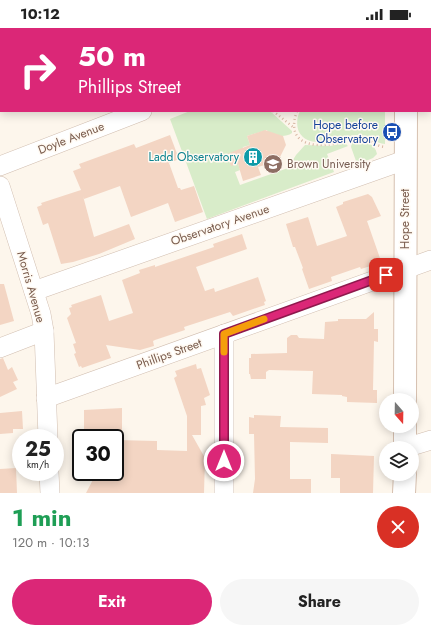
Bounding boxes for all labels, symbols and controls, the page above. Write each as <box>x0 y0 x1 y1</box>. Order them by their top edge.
text: 10:12 <box>20 3 60 25</box>
text: 50 m <box>78 36 146 77</box>
icon: right <box>12 44 64 96</box>
text: Phillips Street <box>78 74 181 100</box>
place label: Hope before Observatory <box>313 116 379 148</box>
street label: Doyle Avenue <box>35 117 107 159</box>
bus stop icon: Hope before Observatory <box>381 121 403 143</box>
building icon: Ladd Observatory <box>242 146 264 168</box>
place label: Ladd Observatory <box>148 148 240 166</box>
school or university icon: Brown University <box>262 153 284 175</box>
place label: Brown University <box>287 155 371 173</box>
street label: Hope Street <box>396 189 414 249</box>
street label: Observatory Avenue <box>168 200 272 250</box>
street label: Morris Avenue <box>12 249 50 325</box>
pin <box>369 258 403 292</box>
icon: arrive <box>375 264 397 286</box>
street label: Phillips Street <box>134 334 204 374</box>
north arrow <box>379 393 419 433</box>
map controls <box>379 393 419 481</box>
speed limit sign: 30 <box>72 429 124 481</box>
text: 25 <box>25 435 51 464</box>
position arrow <box>203 440 245 482</box>
button: layers <box>379 441 419 481</box>
text: km/h <box>27 457 49 472</box>
text: 1 min <box>12 500 72 535</box>
button: close <box>377 506 419 548</box>
text: 120 m · 10:13 <box>12 533 89 552</box>
button: Exit <box>12 579 212 625</box>
button: Share <box>220 579 419 625</box>

